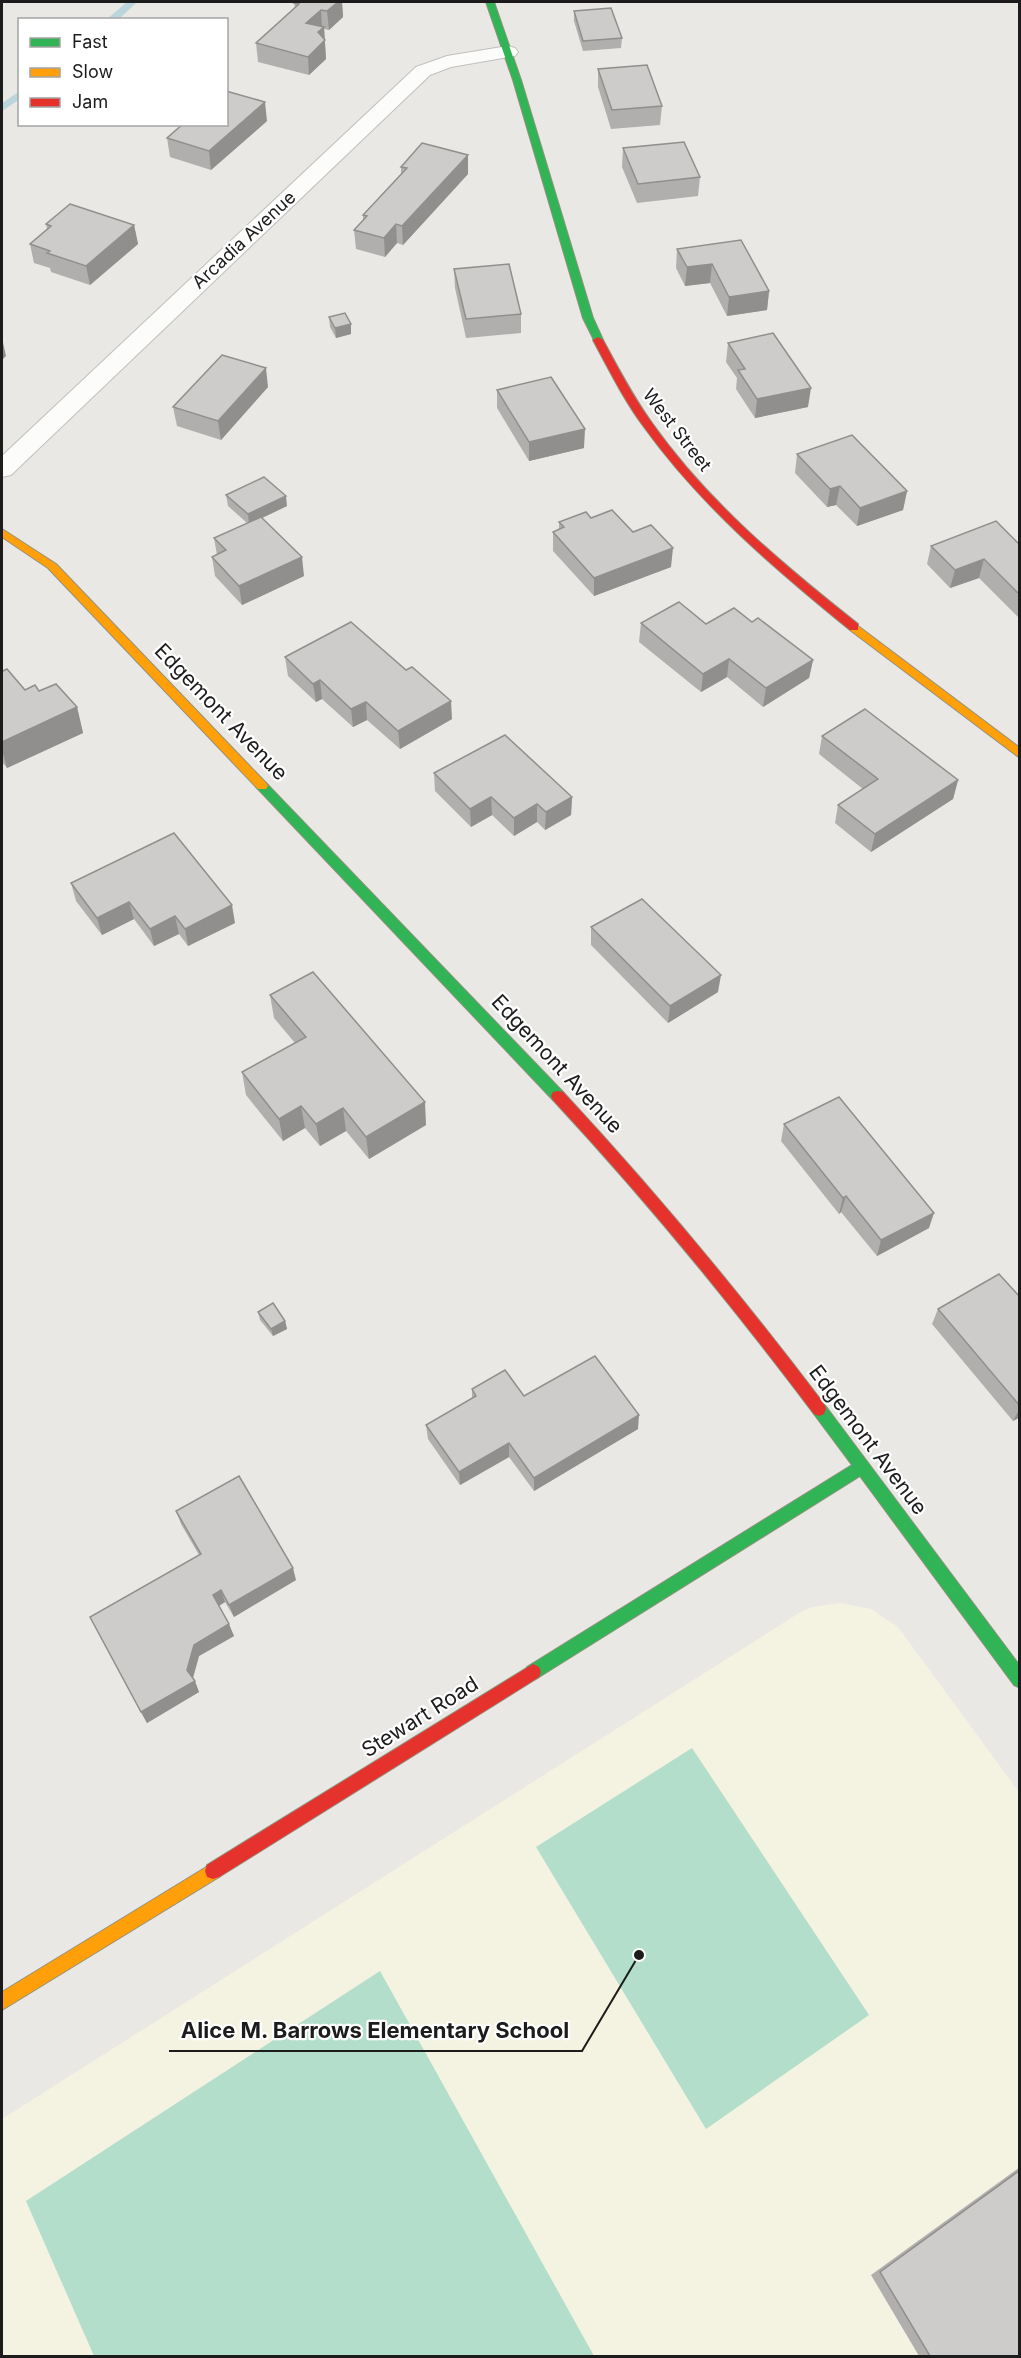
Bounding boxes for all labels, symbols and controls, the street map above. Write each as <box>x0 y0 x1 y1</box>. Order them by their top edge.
legend <box>18 18 228 126</box>
text: Fast <box>72 31 108 52</box>
text: Slow <box>72 61 113 82</box>
text: Jam <box>72 91 108 112</box>
street label: Arcadia Avenue <box>188 187 300 293</box>
street label: West Street <box>639 384 716 475</box>
street label: Edgemont Avenue <box>150 638 293 785</box>
street label: Edgemont Avenue <box>487 989 628 1138</box>
street label: Edgemont Avenue <box>804 1360 933 1519</box>
street label: Stewart Road <box>357 1671 483 1762</box>
callout: Alice M. Barrows Elementary School <box>169 2011 582 2051</box>
text: Alice M. Barrows Elementary School <box>181 2017 569 2043</box>

